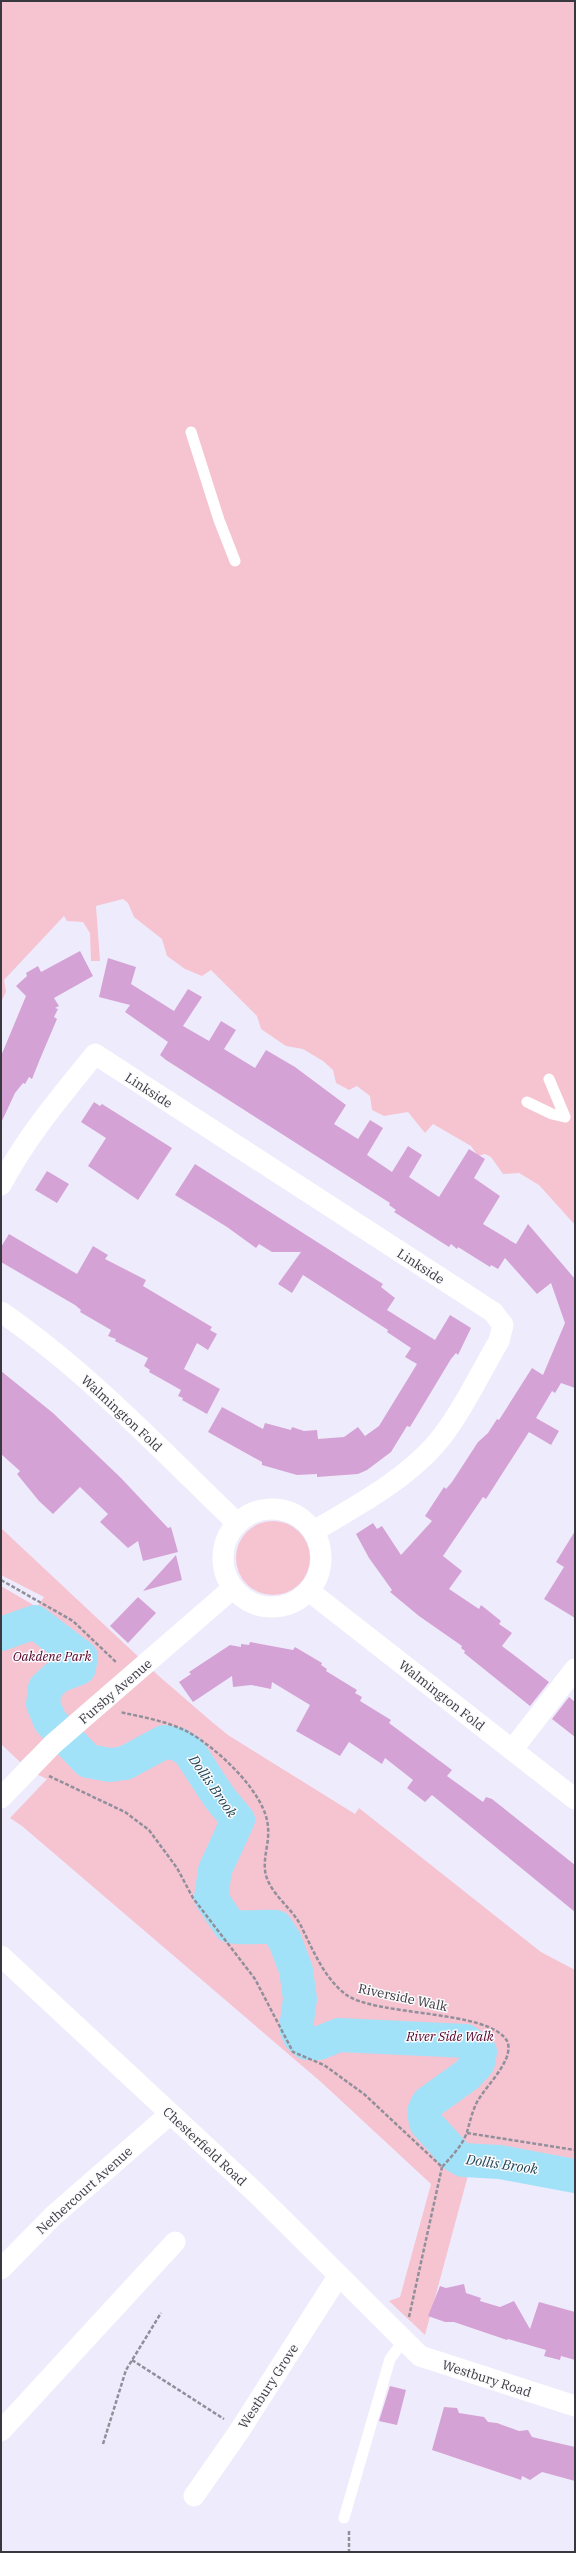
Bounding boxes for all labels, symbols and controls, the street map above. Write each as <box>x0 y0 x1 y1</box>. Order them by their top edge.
street label: Linkside <box>122 1069 176 1112</box>
street label: Linkside <box>394 1245 448 1288</box>
street label: Walmington Fold <box>78 1371 166 1455</box>
park label: Oakdene Park <box>13 1648 91 1665</box>
street label: Fursby Avenue <box>75 1655 155 1728</box>
street label: Walmington Fold <box>395 1656 488 1734</box>
water label: Dollis Brook <box>184 1750 241 1821</box>
street label: Riverside Walk <box>357 1980 450 2015</box>
park label: River Side Walk <box>405 2028 494 2045</box>
street label: Chesterfield Road <box>159 2103 250 2190</box>
street label: Nethercourt Avenue <box>33 2143 136 2238</box>
water label: Dollis Brook <box>464 2150 540 2178</box>
street label: Westbury Grove <box>235 2341 302 2432</box>
street label: Westbury Road <box>440 2356 534 2401</box>

